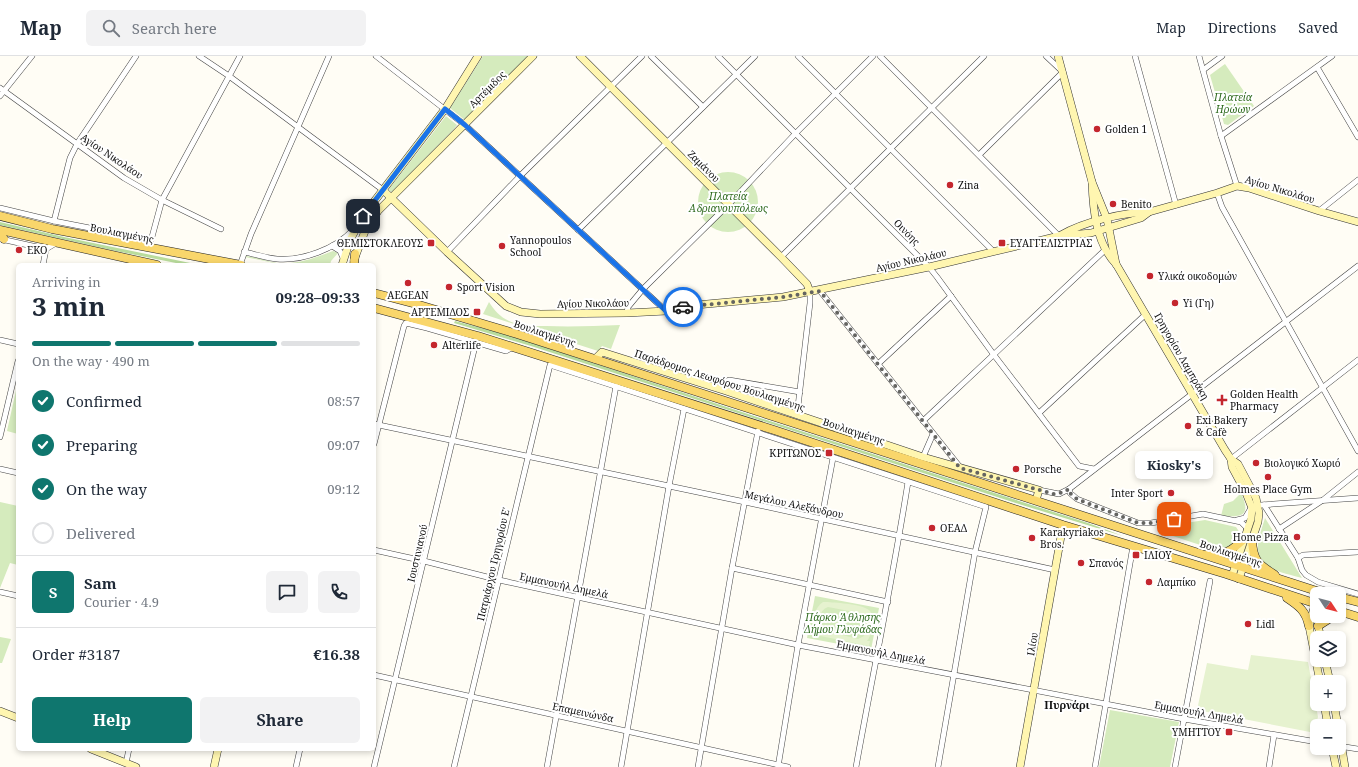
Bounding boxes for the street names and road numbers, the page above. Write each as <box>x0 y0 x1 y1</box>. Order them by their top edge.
street label: Αρτέμιδος <box>465 67 509 111</box>
street label: Αγίου Νικολάου <box>78 130 146 182</box>
street label: Ζαμάνου <box>685 147 723 185</box>
street label: Αγίου Νικολάου <box>1243 172 1317 206</box>
street label: Οινόης <box>891 216 923 248</box>
street label: Βουλιαγμένης <box>89 220 155 246</box>
street label: Αγίου Νικολάου <box>874 245 948 275</box>
street label: Αγίου Νικολάου <box>557 295 629 311</box>
street label: Γρηγορίου Λαμπράκη <box>1151 310 1213 402</box>
street label: Βουλιαγμένης <box>512 316 578 350</box>
street label: Παράδρομος Λεωφόρου Βουλιαγμένης <box>633 346 807 414</box>
street label: Βουλιαγμένης <box>821 414 887 448</box>
street label: Μεγάλου Αλεξάνδρου <box>743 487 845 521</box>
street label: Πατριάρχου Γρηγορίου E' <box>473 506 513 622</box>
street label: Ιουστινιανού <box>404 523 430 583</box>
street label: Βουλιαγμένης <box>1198 536 1264 570</box>
street label: Εμμανουήλ Δημελά <box>518 569 610 601</box>
street label: Ιλίου <box>1023 631 1041 657</box>
street label: Εμμανουήλ Δημελά <box>835 637 927 668</box>
street label: Εμμανουήλ Δημελά <box>1153 697 1245 727</box>
street label: Επαμεινώνδα <box>551 699 616 725</box>

